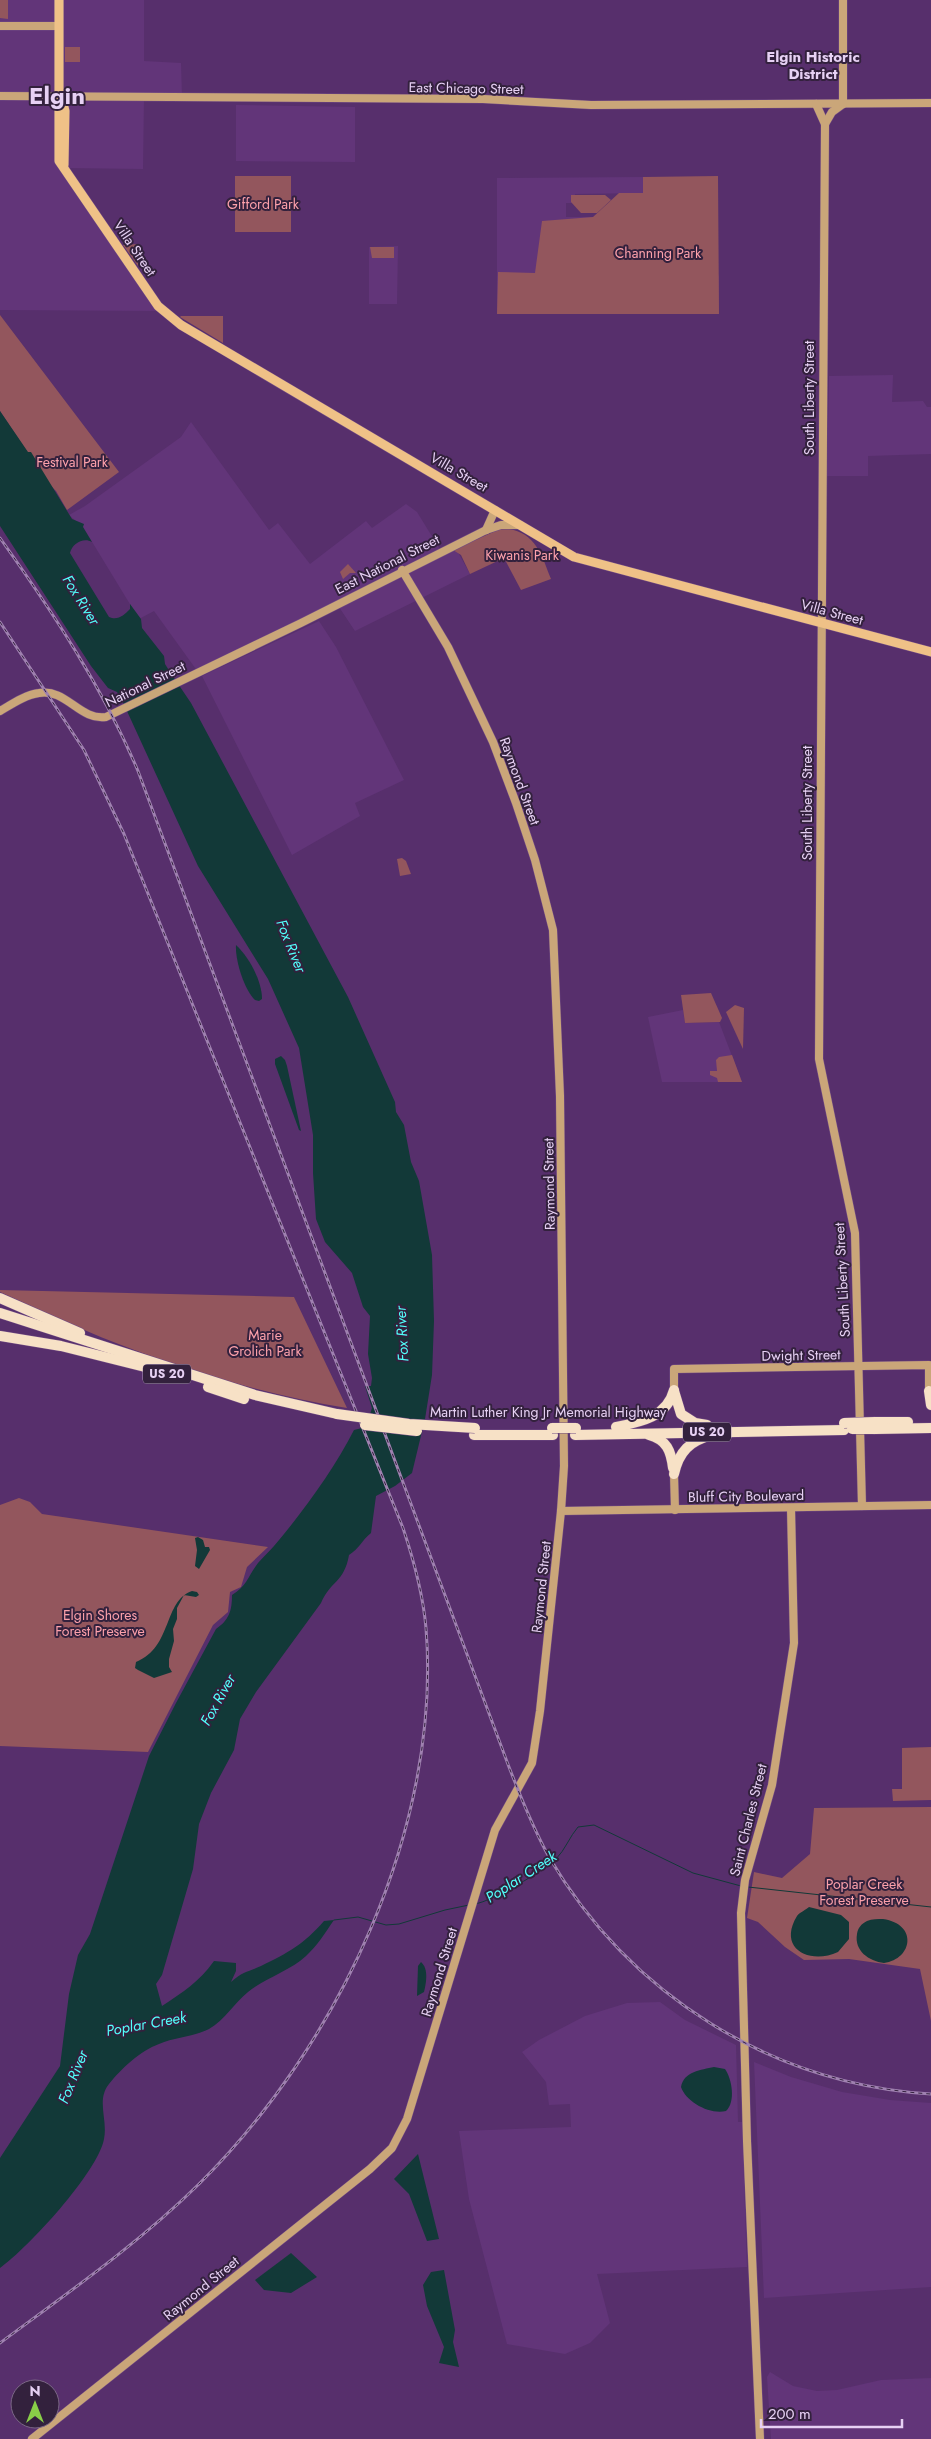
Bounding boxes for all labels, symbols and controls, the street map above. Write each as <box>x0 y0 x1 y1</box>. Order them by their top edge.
district label: Elgin Historic District <box>766 46 860 85</box>
street label: East Chicago Street <box>408 77 524 99</box>
district label: Elgin <box>29 78 85 113</box>
park label: Gifford Park <box>227 194 300 214</box>
street label: Villa Street <box>109 216 161 281</box>
park label: Channing Park <box>615 243 702 263</box>
street label: South Liberty Street <box>799 340 819 455</box>
street label: Villa Street <box>426 447 492 497</box>
park label: Festival Park <box>36 452 109 472</box>
street label: East National Street <box>331 529 443 599</box>
park label: Kiwanis Park <box>485 545 560 565</box>
water label: Fox River <box>57 571 106 630</box>
street label: Villa Street <box>799 594 866 630</box>
street label: National Street <box>101 656 189 712</box>
street label: Raymond Street <box>495 734 545 828</box>
street label: South Liberty Street <box>797 745 817 860</box>
water label: Fox River <box>270 916 312 977</box>
street label: Raymond Street <box>538 1137 560 1230</box>
street label: South Liberty Street <box>829 1222 855 1338</box>
water label: Fox River <box>390 1305 414 1362</box>
park label: Marie Grolich Park <box>228 1325 302 1361</box>
street label: Dwight Street <box>761 1344 841 1366</box>
road number: US 20 <box>143 1365 191 1384</box>
street label: Martin Luther King Jr Memorial Highway <box>430 1402 667 1422</box>
road number: US 20 <box>683 1422 731 1441</box>
street label: Bluff City Boulevard <box>688 1485 804 1507</box>
street label: Raymond Street <box>526 1539 556 1634</box>
park label: Elgin Shores Forest Preserve <box>55 1605 145 1641</box>
water label: Fox River <box>195 1669 242 1730</box>
street label: Saint Charles Street <box>724 1761 772 1878</box>
water label: Poplar Creek <box>481 1845 561 1908</box>
park label: Poplar Creek Forest Preserve <box>819 1874 909 1910</box>
street label: Raymond Street <box>416 1924 462 2019</box>
water label: Poplar Creek <box>104 2006 188 2042</box>
water label: Fox River <box>52 2046 94 2107</box>
street label: Raymond Street <box>159 2251 244 2325</box>
north arrow <box>10 2379 60 2429</box>
text: N <box>29 2381 41 2401</box>
scale bar <box>761 2396 902 2428</box>
text: 200 m <box>768 2403 811 2425</box>

